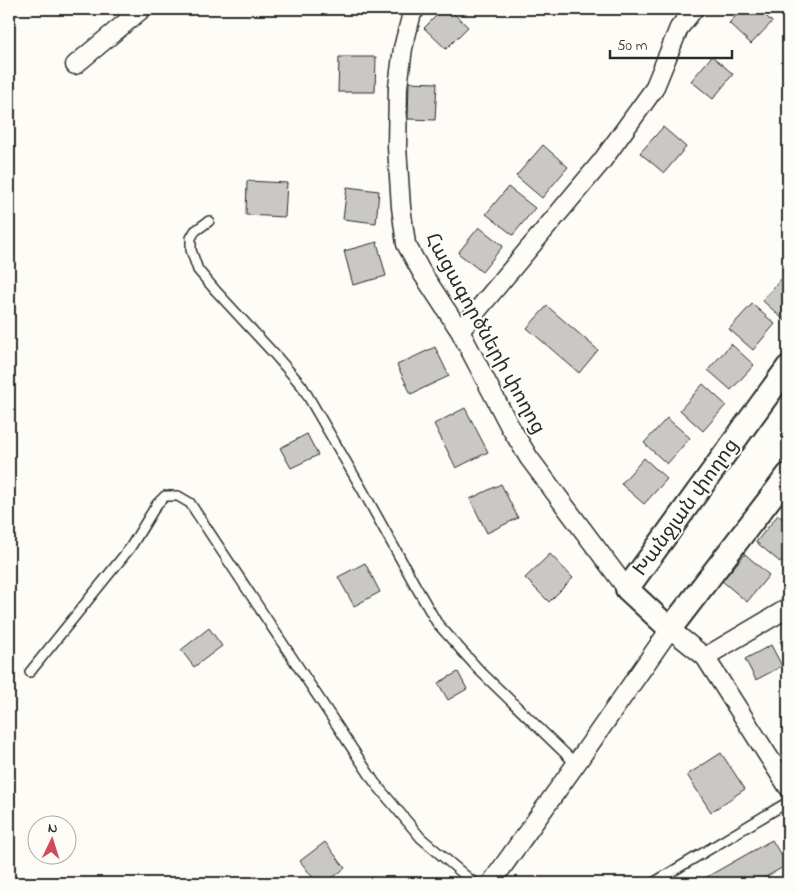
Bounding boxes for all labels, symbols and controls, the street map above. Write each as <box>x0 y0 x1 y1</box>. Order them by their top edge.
scale bar <box>610 28 732 60</box>
text: 50 m <box>617 35 648 57</box>
street label: Հացագործների փողոց <box>416 228 552 440</box>
street label: Խանջյան փողոց <box>627 433 747 583</box>
north arrow <box>28 814 78 864</box>
text: N <box>47 818 58 839</box>

